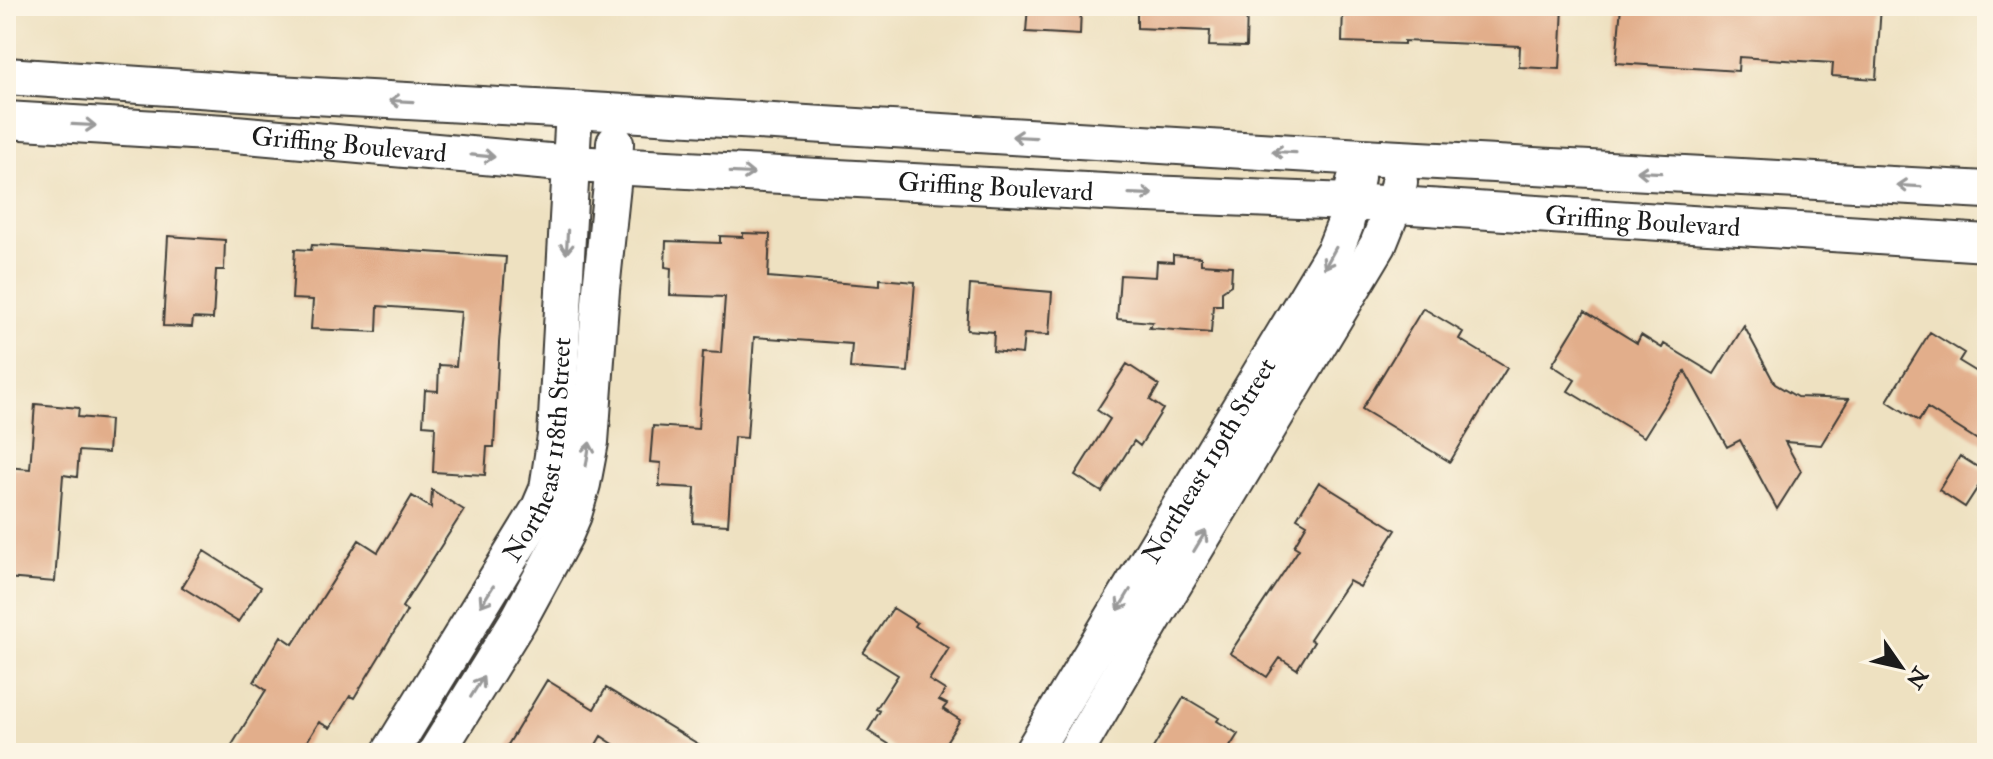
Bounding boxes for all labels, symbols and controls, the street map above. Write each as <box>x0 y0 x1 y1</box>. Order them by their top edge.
one-way arrow <box>388 93 415 108</box>
one-way arrow <box>70 118 97 133</box>
street label: Griffing Boulevard <box>250 121 448 170</box>
one-way arrow <box>1011 129 1038 144</box>
one-way arrow <box>1271 145 1298 160</box>
one-way arrow <box>469 149 496 164</box>
one-way arrow <box>1637 164 1663 179</box>
one-way arrow <box>728 166 755 181</box>
street label: Griffing Boulevard <box>897 166 1094 208</box>
one-way arrow <box>1896 178 1923 193</box>
one-way arrow <box>1127 186 1154 201</box>
street label: Griffing Boulevard <box>1544 200 1742 244</box>
one-way arrow <box>560 228 575 255</box>
one-way arrow <box>1322 245 1337 269</box>
street label: Northeast 118th Street <box>496 337 578 568</box>
street label: Northeast 119th Street <box>1135 352 1283 569</box>
one-way arrow <box>581 442 596 467</box>
one-way arrow <box>1192 530 1208 553</box>
one-way arrow <box>478 584 494 607</box>
one-way arrow <box>1116 588 1132 611</box>
north arrow <box>1861 627 1941 707</box>
text: N <box>1899 661 1934 694</box>
one-way arrow <box>469 676 485 699</box>

